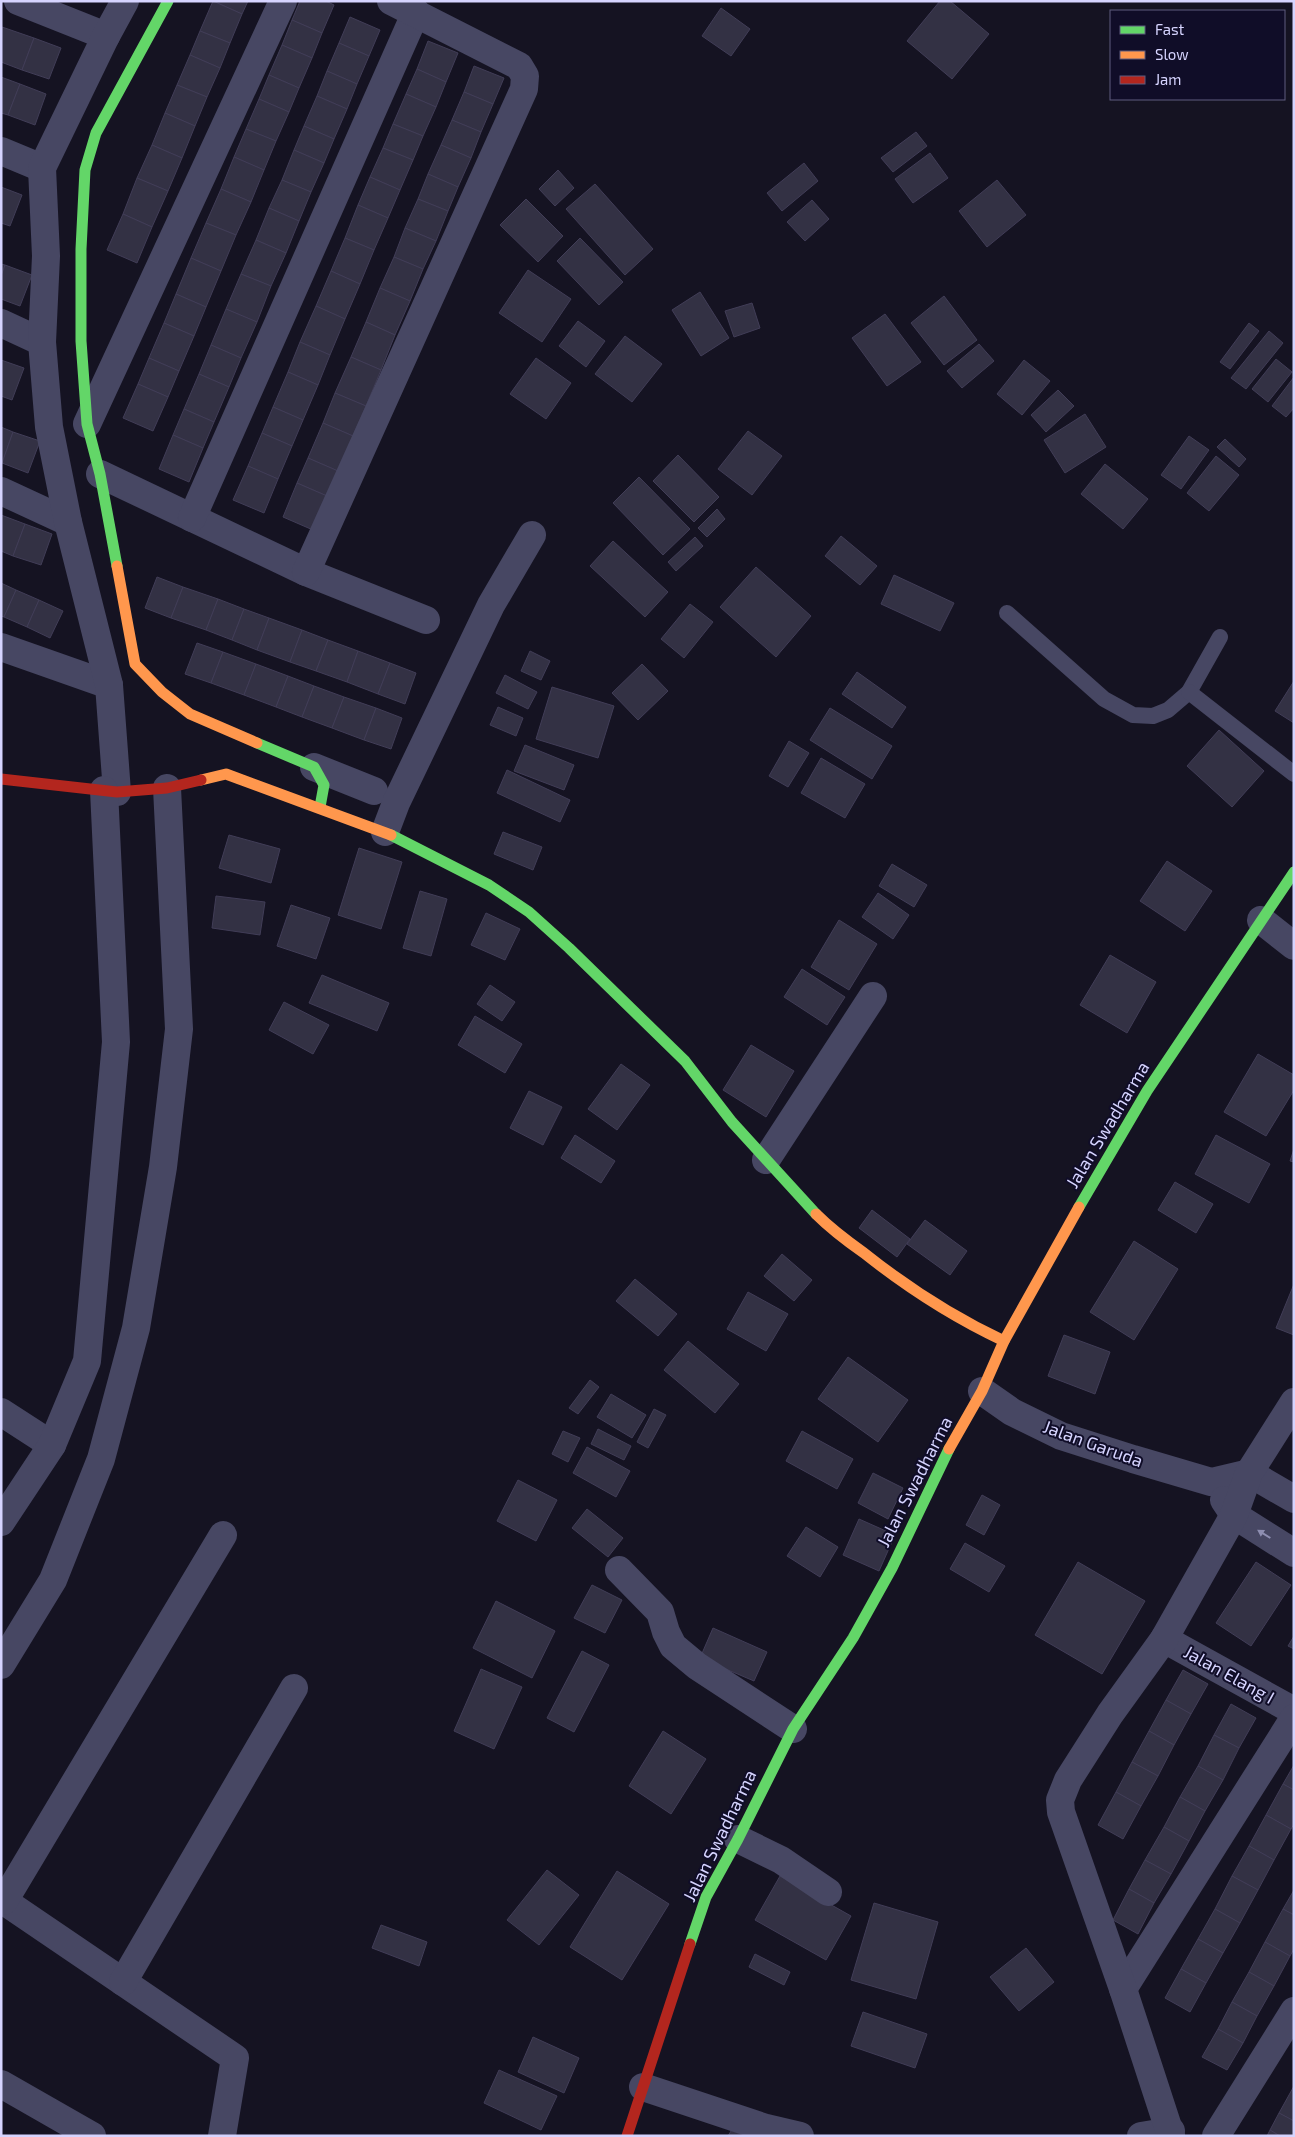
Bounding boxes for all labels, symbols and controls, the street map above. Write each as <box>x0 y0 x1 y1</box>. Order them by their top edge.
legend <box>1110 10 1285 100</box>
text: Fast <box>1155 20 1185 38</box>
text: Slow <box>1155 45 1189 63</box>
text: Jam <box>1155 70 1181 88</box>
street label: Jalan Swadharma <box>1061 1057 1154 1192</box>
street label: Jalan Swadharma <box>872 1412 957 1551</box>
street label: Jalan Garuda <box>1040 1415 1146 1471</box>
one-way arrow <box>1257 1529 1270 1539</box>
street label: Jalan Elang I <box>1180 1640 1279 1708</box>
street label: Jalan Swadharma <box>678 1766 761 1905</box>

